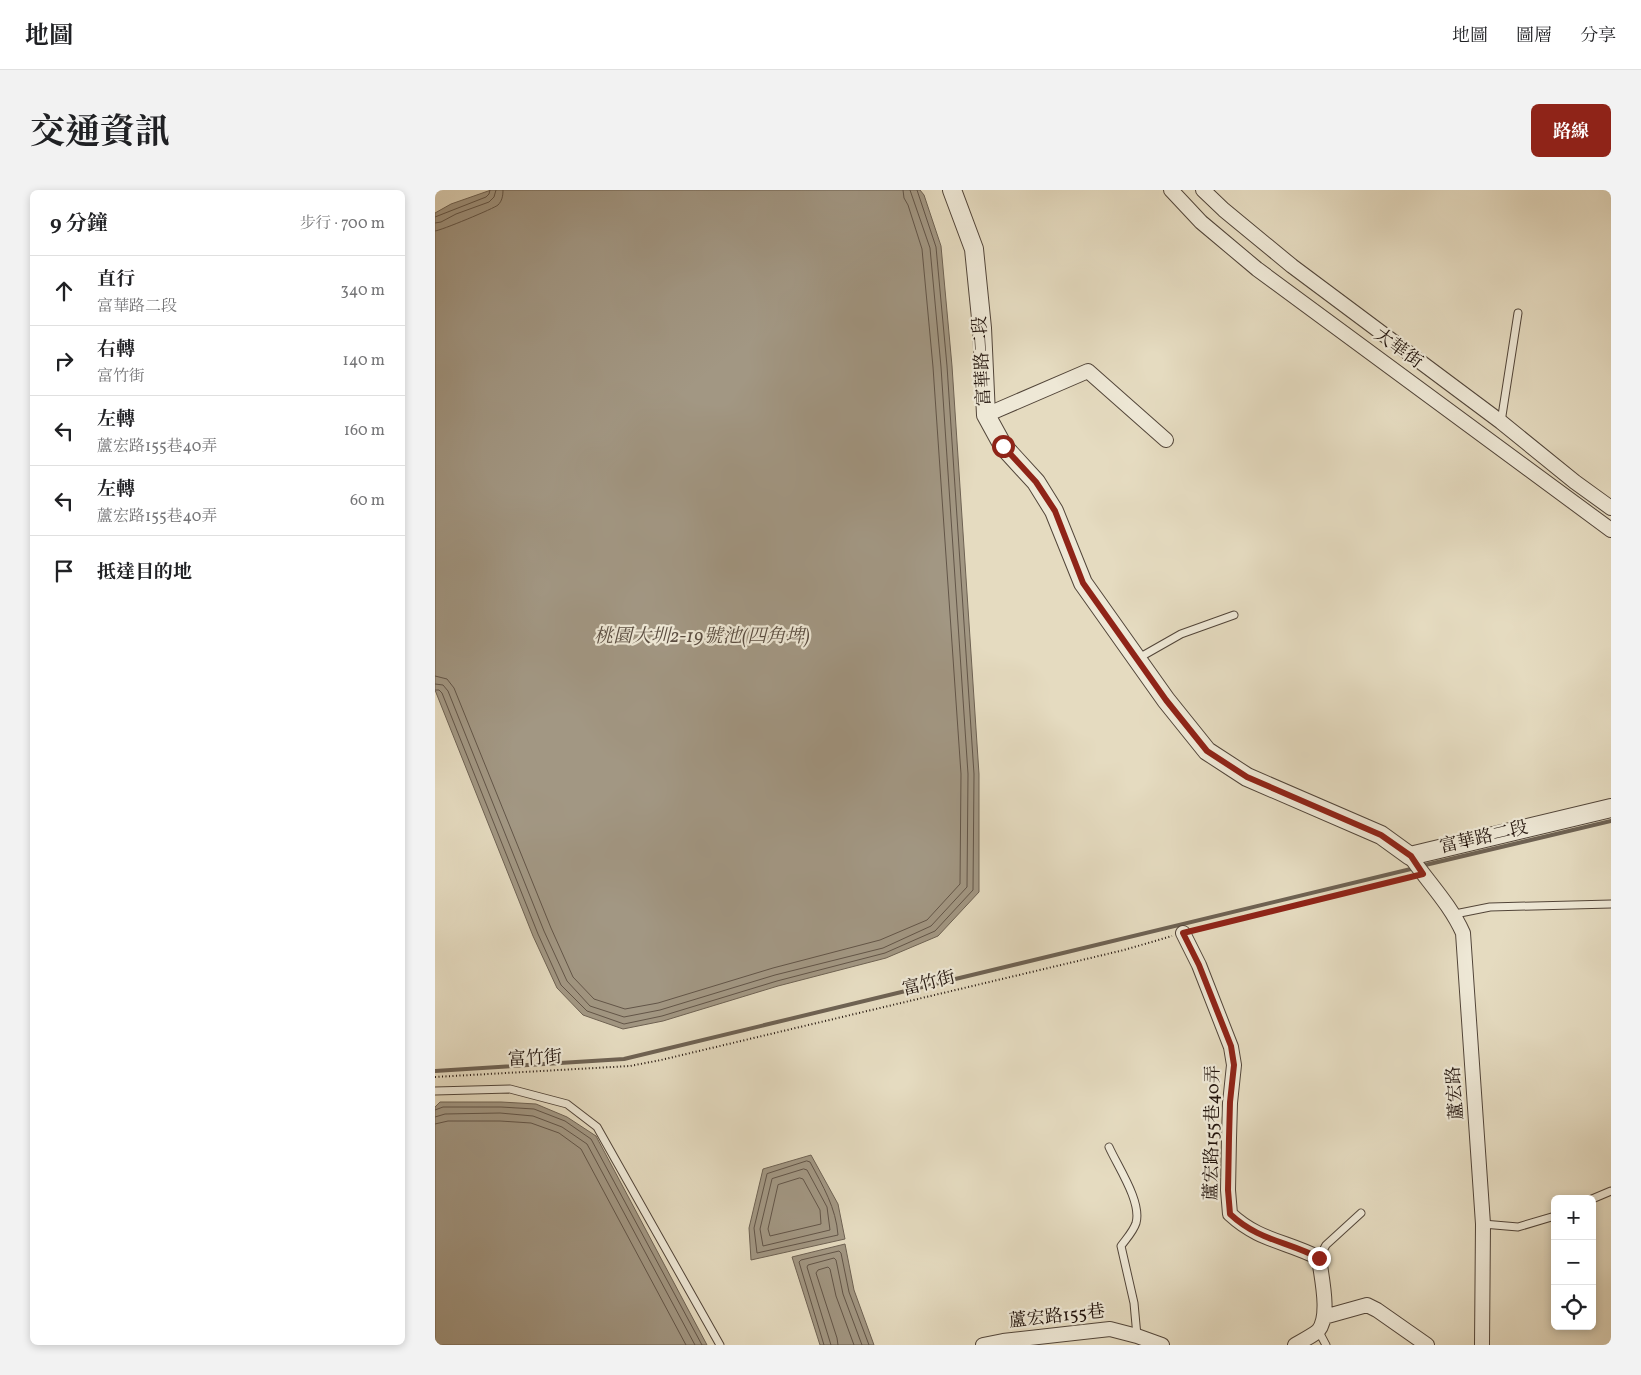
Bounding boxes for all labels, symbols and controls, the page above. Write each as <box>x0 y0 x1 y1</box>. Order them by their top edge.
text: 地圖 <box>25 20 73 54</box>
text: 地圖 <box>1452 24 1488 49</box>
text: 圖層 <box>1516 24 1552 49</box>
text: 分享 <box>1580 24 1616 49</box>
button: 路線 <box>1531 104 1611 157</box>
text: 交通資訊 <box>30 110 170 158</box>
text: 9 分鐘 <box>50 210 108 239</box>
text: 步行 · 700 m <box>299 213 385 235</box>
text: 直行 <box>97 267 135 293</box>
icon: ahead <box>50 277 78 305</box>
text: 340 m <box>341 280 385 302</box>
text: 富華路二段 <box>97 296 177 318</box>
street label: 富華路二段 <box>968 315 998 407</box>
street label: 大華街 <box>1369 323 1427 375</box>
text: 右轉 <box>97 337 135 363</box>
icon: right <box>50 347 78 375</box>
text: 140 m <box>343 350 385 372</box>
text: 富竹街 <box>97 366 145 388</box>
text: 左轉 <box>97 407 135 433</box>
icon: left <box>50 417 78 445</box>
text: 160 m <box>344 420 385 442</box>
route start <box>992 435 1015 458</box>
text: 蘆宏路155巷40弄 <box>97 436 217 458</box>
text: 左轉 <box>97 477 135 503</box>
icon: left <box>50 487 78 515</box>
text: 60 m <box>350 490 385 512</box>
text: 蘆宏路155巷40弄 <box>97 506 217 528</box>
icon: arrive <box>50 557 78 585</box>
text: 抵達目的地 <box>97 560 192 586</box>
water label: 桃園大圳2-19號池(四角埤) <box>594 624 810 650</box>
street label: 富華路二段 <box>1437 816 1531 860</box>
street label: 富竹街 <box>900 965 958 1003</box>
street label: 富竹街 <box>507 1045 563 1073</box>
street label: 蘆宏路155巷40弄 <box>1199 1065 1227 1201</box>
street label: 蘆宏路 <box>1442 1065 1470 1121</box>
map controls <box>1551 1195 1596 1330</box>
button: + <box>1551 1195 1596 1240</box>
button: − <box>1551 1240 1596 1285</box>
route end <box>1308 1247 1331 1270</box>
button: locate <box>1551 1285 1596 1330</box>
street label: 蘆宏路155巷 <box>1008 1300 1106 1334</box>

